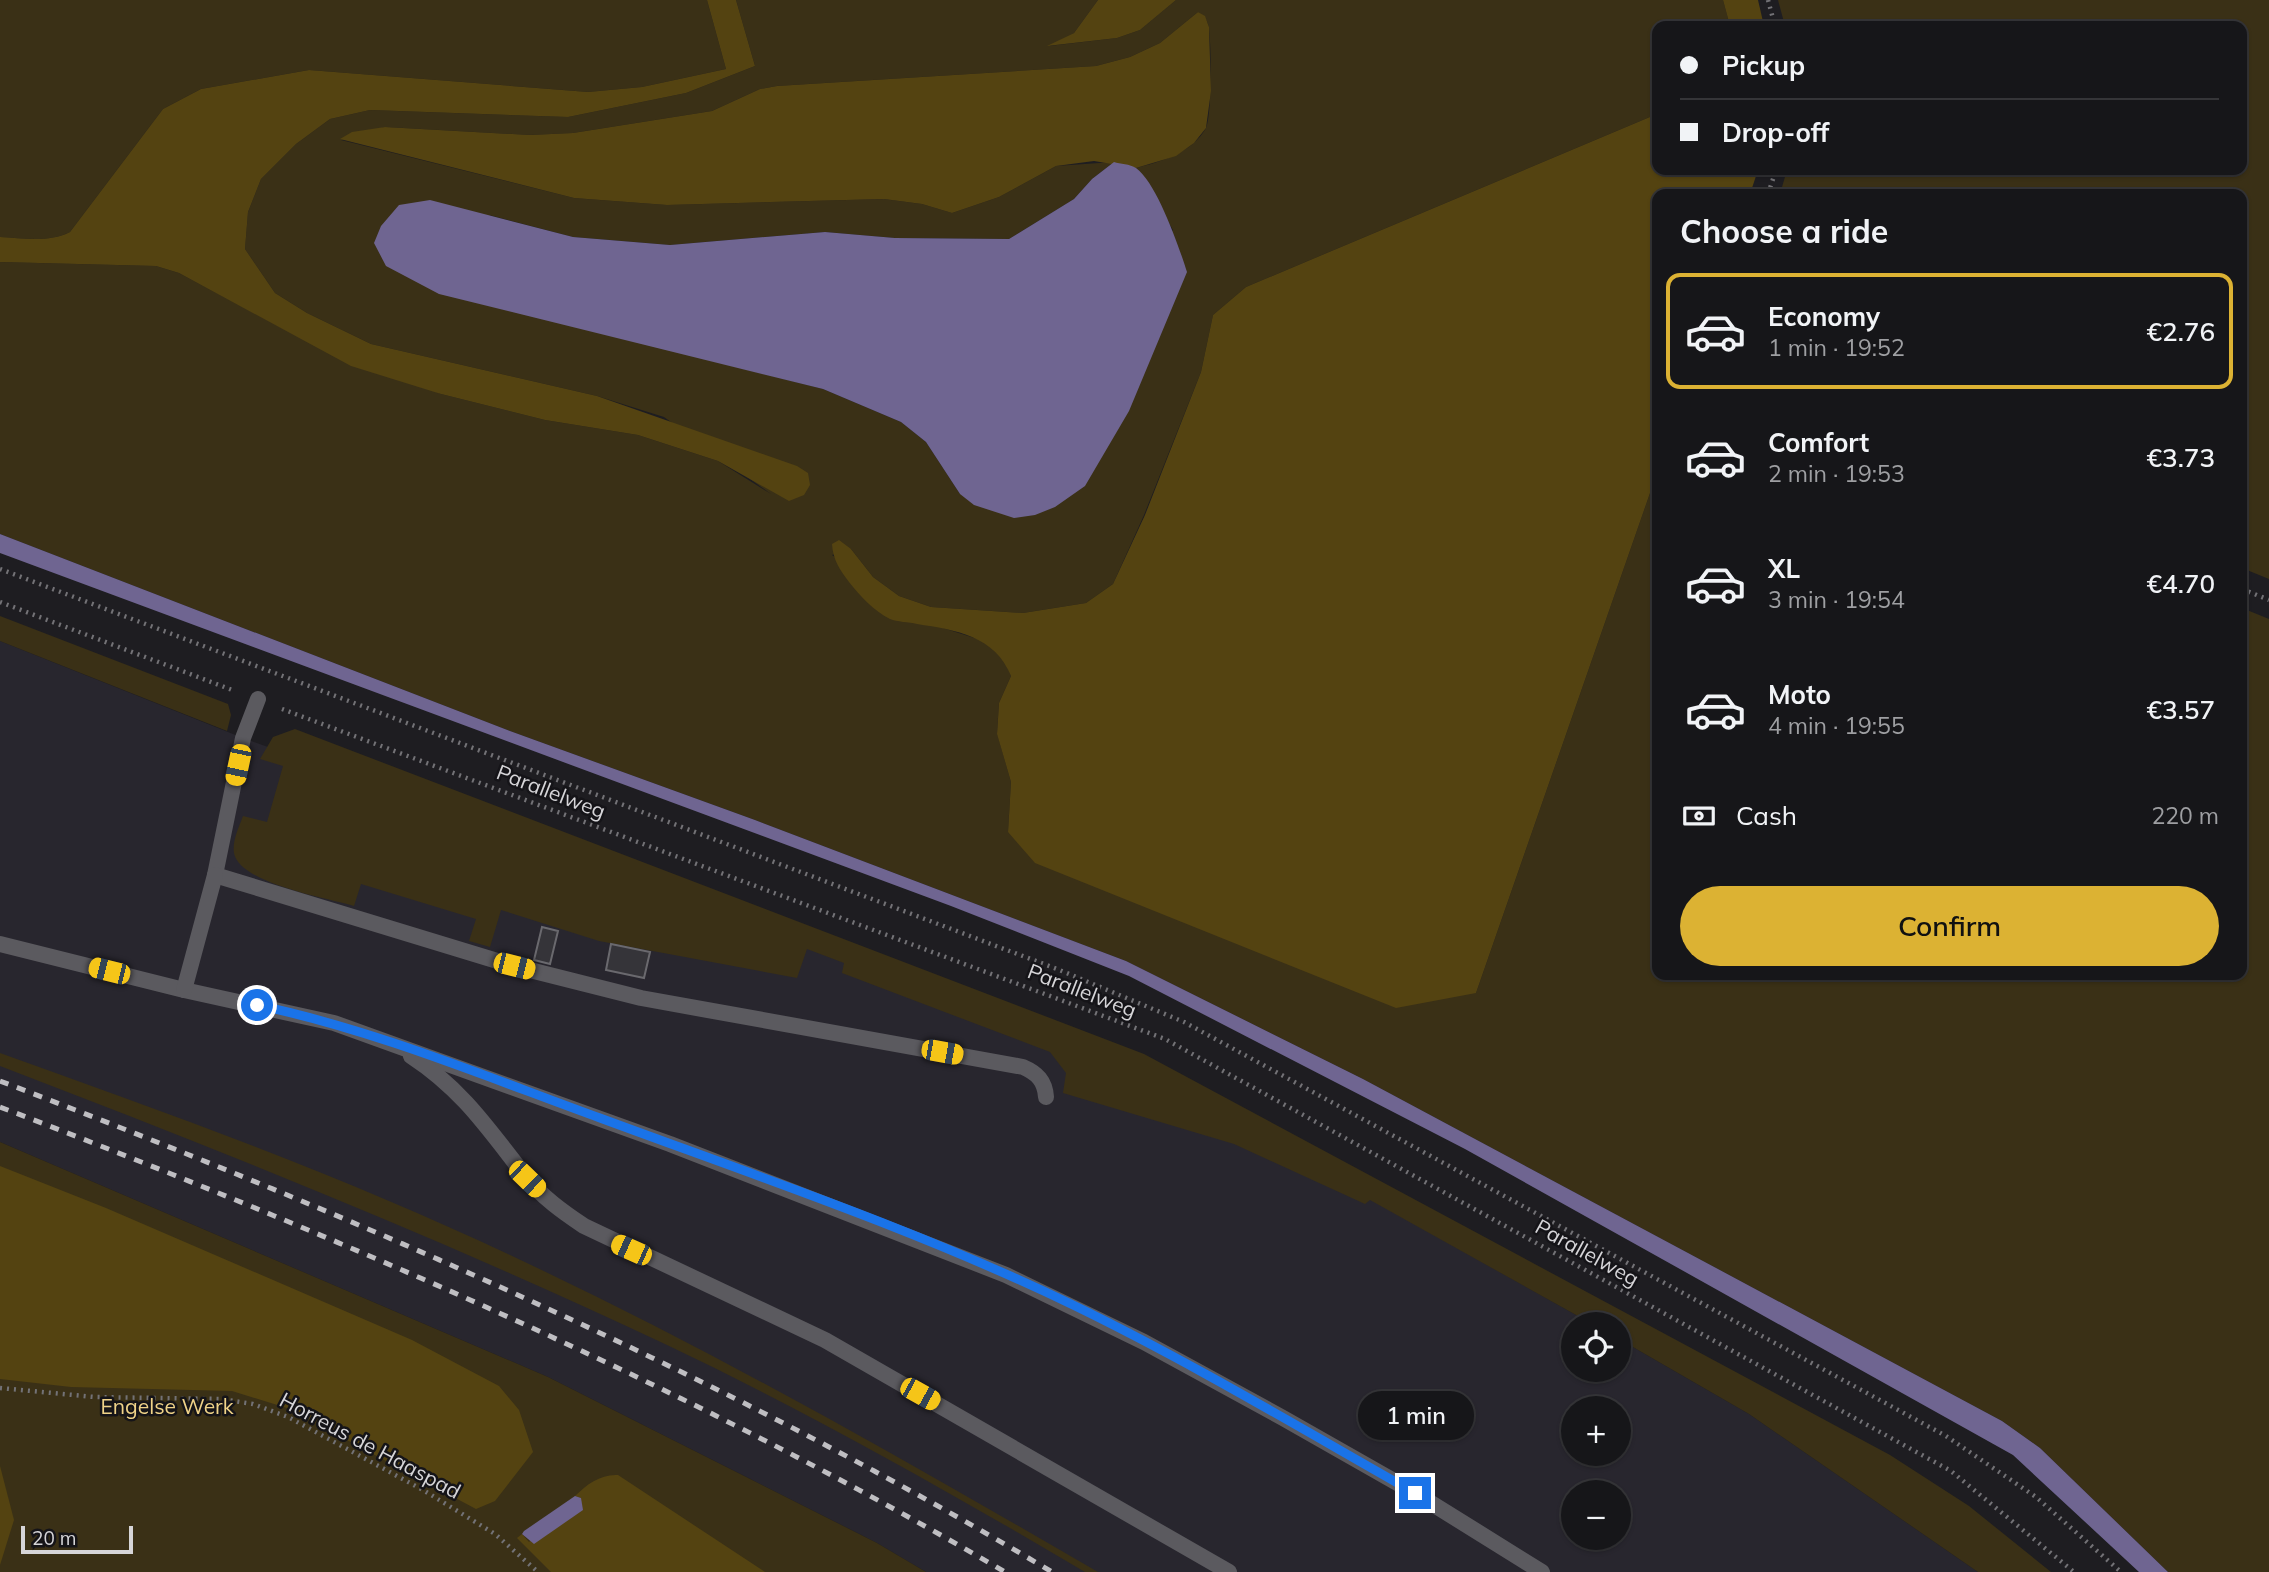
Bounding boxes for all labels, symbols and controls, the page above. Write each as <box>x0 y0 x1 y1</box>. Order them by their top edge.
text: Pickup <box>1722 49 1805 82</box>
text: Drop-off <box>1722 116 1829 149</box>
text: Choose a ride <box>1680 211 1888 251</box>
icon: car <box>1684 300 1747 363</box>
text: Economy <box>1768 300 1880 333</box>
text: €2.76 <box>2146 315 2215 348</box>
text: 1 min · 19:52 <box>1768 333 1905 362</box>
icon: car <box>1684 426 1747 489</box>
text: Comfort <box>1768 426 1869 459</box>
text: €3.73 <box>2146 441 2215 474</box>
text: 2 min · 19:53 <box>1768 459 1905 488</box>
icon: car <box>1684 552 1747 615</box>
text: XL <box>1768 552 1800 585</box>
text: €4.70 <box>2146 567 2215 600</box>
text: 3 min · 19:54 <box>1768 585 1905 614</box>
icon: car <box>1684 678 1747 741</box>
text: Moto <box>1768 678 1831 711</box>
text: €3.57 <box>2146 693 2215 726</box>
text: 4 min · 19:55 <box>1768 711 1905 740</box>
car <box>224 742 253 788</box>
street label: Parallelweg <box>493 758 609 824</box>
icon: cash <box>1680 797 1718 835</box>
text: Cash <box>1736 799 1797 832</box>
text: 220 m <box>2151 801 2219 830</box>
button: Confirm <box>1680 886 2219 966</box>
car <box>492 951 537 981</box>
car <box>87 956 132 986</box>
street label: Parallelweg <box>1024 957 1140 1023</box>
route start <box>241 989 273 1021</box>
car <box>920 1038 965 1066</box>
car <box>505 1157 550 1201</box>
street label: Parallelweg <box>1531 1213 1644 1291</box>
car <box>608 1232 655 1268</box>
map controls <box>1561 1312 1631 1550</box>
button: locate <box>1561 1312 1631 1382</box>
car <box>897 1375 944 1413</box>
street label: Horreus de Haaspad <box>275 1386 466 1504</box>
callout: 1 min <box>1357 1392 1473 1440</box>
park label: Engelse Werk <box>100 1393 234 1419</box>
button: + <box>1561 1396 1631 1466</box>
text: 1 min <box>1386 1401 1446 1430</box>
route end <box>1399 1477 1431 1509</box>
button: − <box>1561 1480 1631 1550</box>
scale bar <box>21 1523 133 1555</box>
text: 20 m <box>32 1526 76 1550</box>

